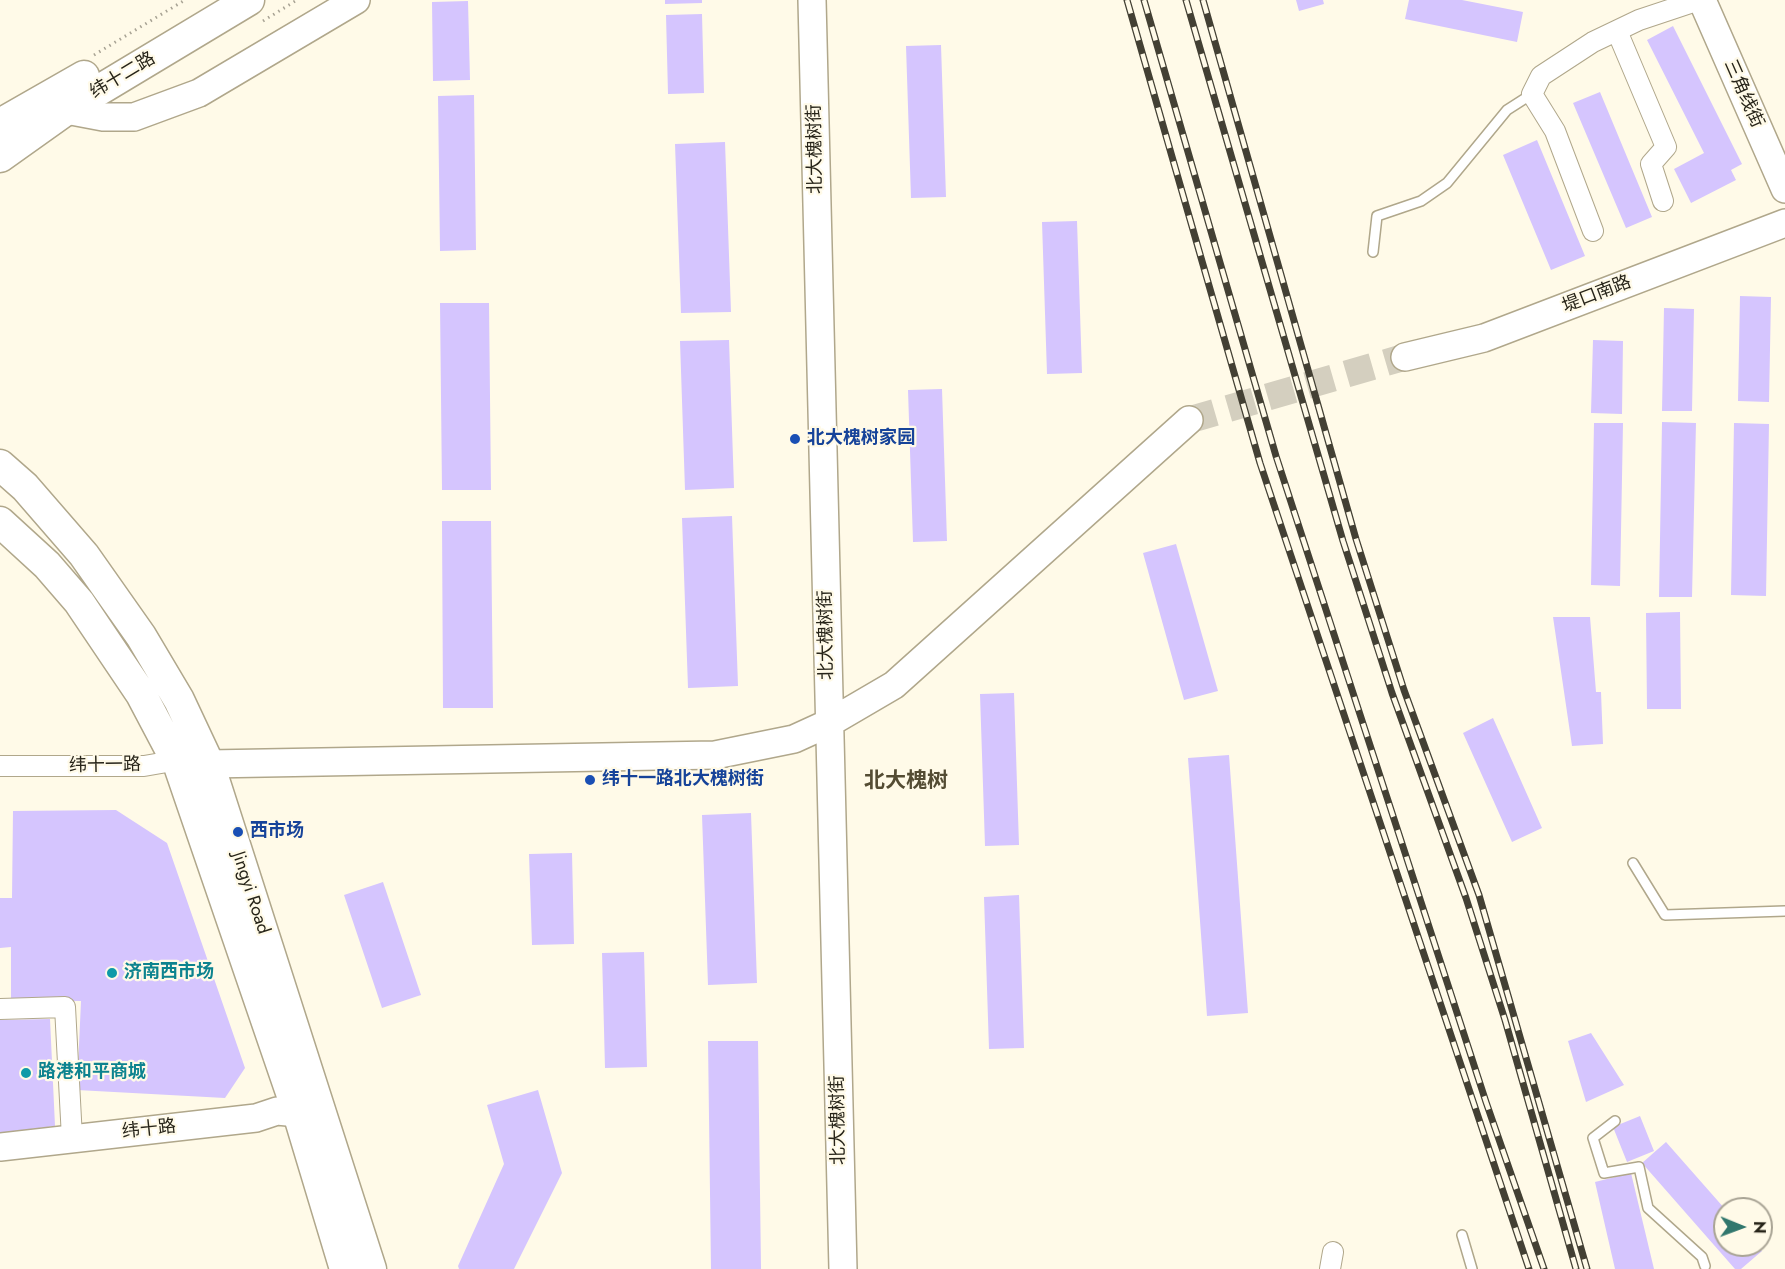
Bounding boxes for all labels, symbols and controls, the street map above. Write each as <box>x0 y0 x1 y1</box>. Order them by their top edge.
street label: 纬十二路 <box>87 48 159 104</box>
street label: 三角线街 <box>1718 57 1768 131</box>
street label: 北大槐树街 <box>804 104 828 194</box>
street label: 堤口南路 <box>1560 272 1634 318</box>
place label: 北大槐树家园 <box>807 428 915 450</box>
marker: 北大槐树家园 <box>788 432 802 446</box>
street label: 北大槐树街 <box>815 590 839 680</box>
street label: 纬十一路 <box>69 755 141 777</box>
place label: 纬十一路北大槐树街 <box>602 769 764 791</box>
district label: 北大槐树 <box>864 769 948 795</box>
marker: 纬十一路北大槐树街 <box>583 773 597 787</box>
place label: 西市场 <box>250 821 304 843</box>
marker: 西市场 <box>231 825 245 839</box>
street label: Jingyi Road <box>227 849 273 937</box>
place label: 济南西市场 <box>124 962 214 984</box>
marker: 济南西市场 <box>105 966 119 980</box>
place label: 路港和平商城 <box>38 1062 146 1084</box>
marker: 路港和平商城 <box>19 1066 33 1080</box>
street label: 北大槐树街 <box>827 1075 851 1165</box>
street label: 纬十路 <box>121 1116 177 1144</box>
north arrow <box>1713 1197 1773 1257</box>
text: N <box>1748 1221 1771 1234</box>

